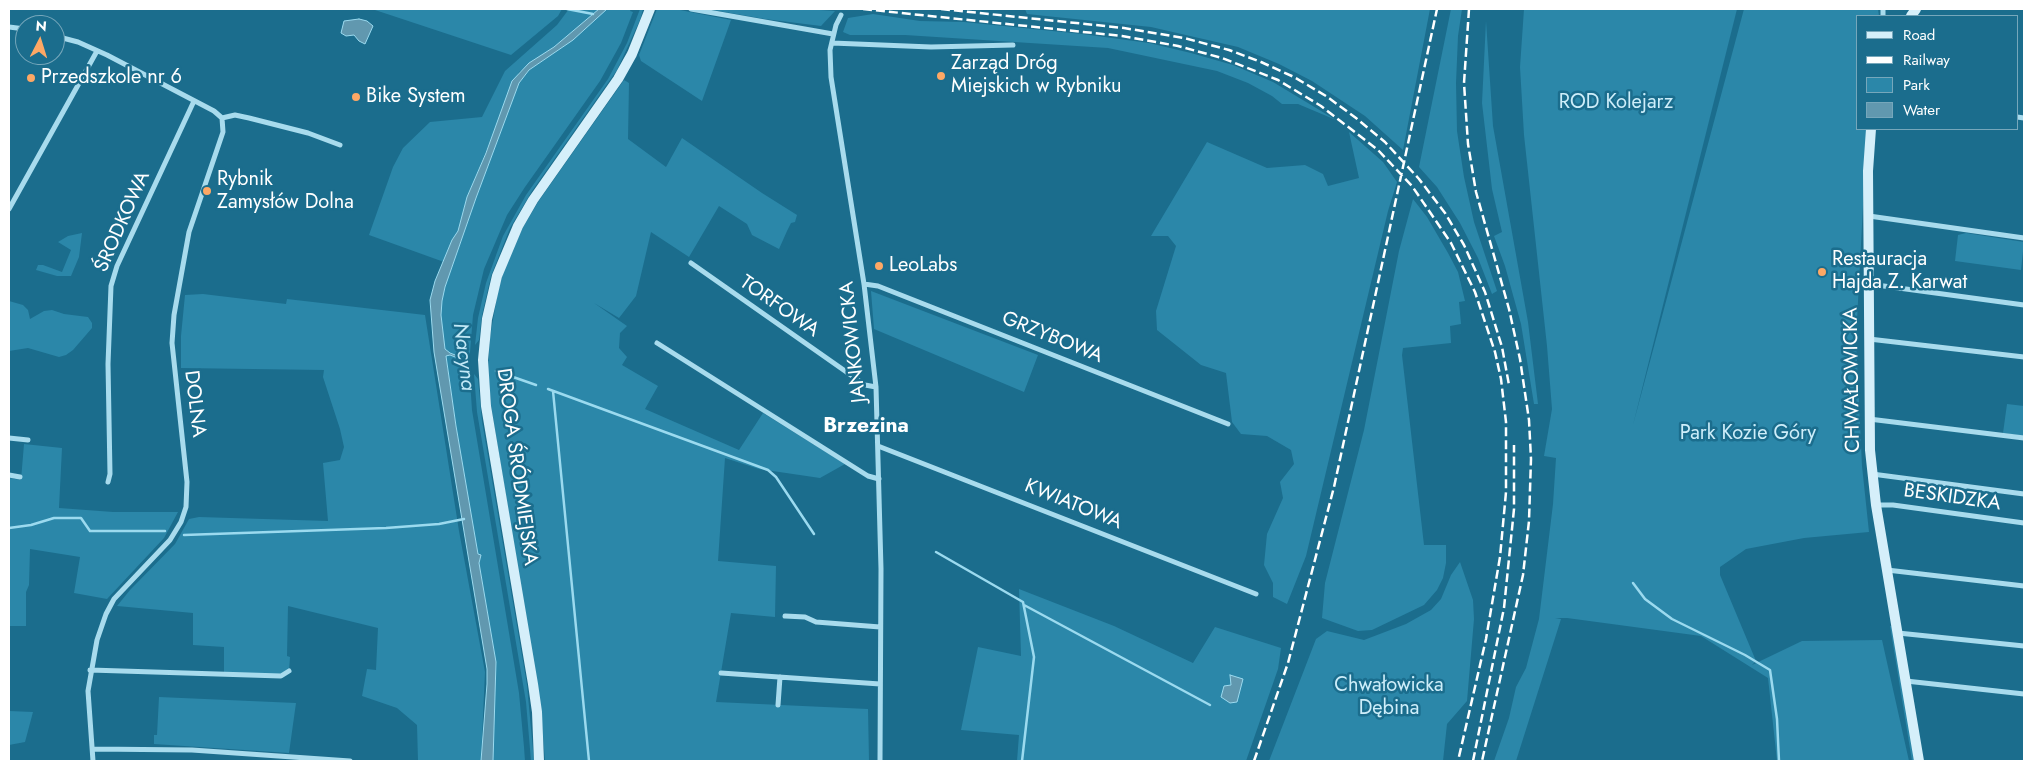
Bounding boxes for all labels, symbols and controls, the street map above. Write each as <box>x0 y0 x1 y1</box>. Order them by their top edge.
north arrow <box>15 15 65 65</box>
legend <box>1856 15 2018 130</box>
text: N <box>35 16 48 37</box>
text: Road <box>1903 24 1935 46</box>
text: Railway <box>1903 49 1950 71</box>
place label: Zarząd Dróg Miejskich w Rybniku <box>951 52 1122 99</box>
place label: Przedszkole nr 6 <box>41 66 182 90</box>
marker: Zarząd Dróg Miejskich w Rybniku <box>935 70 947 82</box>
marker: Przedszkole nr 6 <box>25 72 37 84</box>
text: Park <box>1903 74 1930 96</box>
place label: Bike System <box>366 85 466 109</box>
marker: Bike System <box>350 91 362 103</box>
park label: ROD Kolejarz <box>1559 91 1673 115</box>
text: Water <box>1903 99 1940 121</box>
street label: ŚRODKOWA <box>90 168 156 276</box>
place label: Rybnik Zamysłów Dolna <box>217 168 354 215</box>
marker: Rybnik Zamysłów Dolna <box>201 185 213 197</box>
place label: Restauracja Hajda Z. Karwat <box>1832 248 1967 295</box>
place label: LeoLabs <box>889 254 957 278</box>
marker: LeoLabs <box>873 260 885 272</box>
marker: Restauracja Hajda Z. Karwat <box>1816 266 1828 278</box>
street label: TORFOWA <box>735 271 823 343</box>
street label: JANKOWICKA <box>836 280 872 404</box>
street label: GRZYBOWA <box>998 307 1106 369</box>
street label: CHWAŁOWICKA <box>1840 307 1866 453</box>
water label: Nacyna <box>446 322 480 392</box>
street label: DROGA ŚRÓDMIEJSKA <box>490 367 542 567</box>
street label: DOLNA <box>178 369 210 439</box>
district label: Brzezina <box>823 414 909 440</box>
park label: Park Kozie Góry <box>1680 422 1816 446</box>
street label: KWIATOWA <box>1021 475 1125 535</box>
street label: BESKIDZKA <box>1902 479 2002 517</box>
park label: Chwałowicka Dębina <box>1334 674 1444 721</box>

